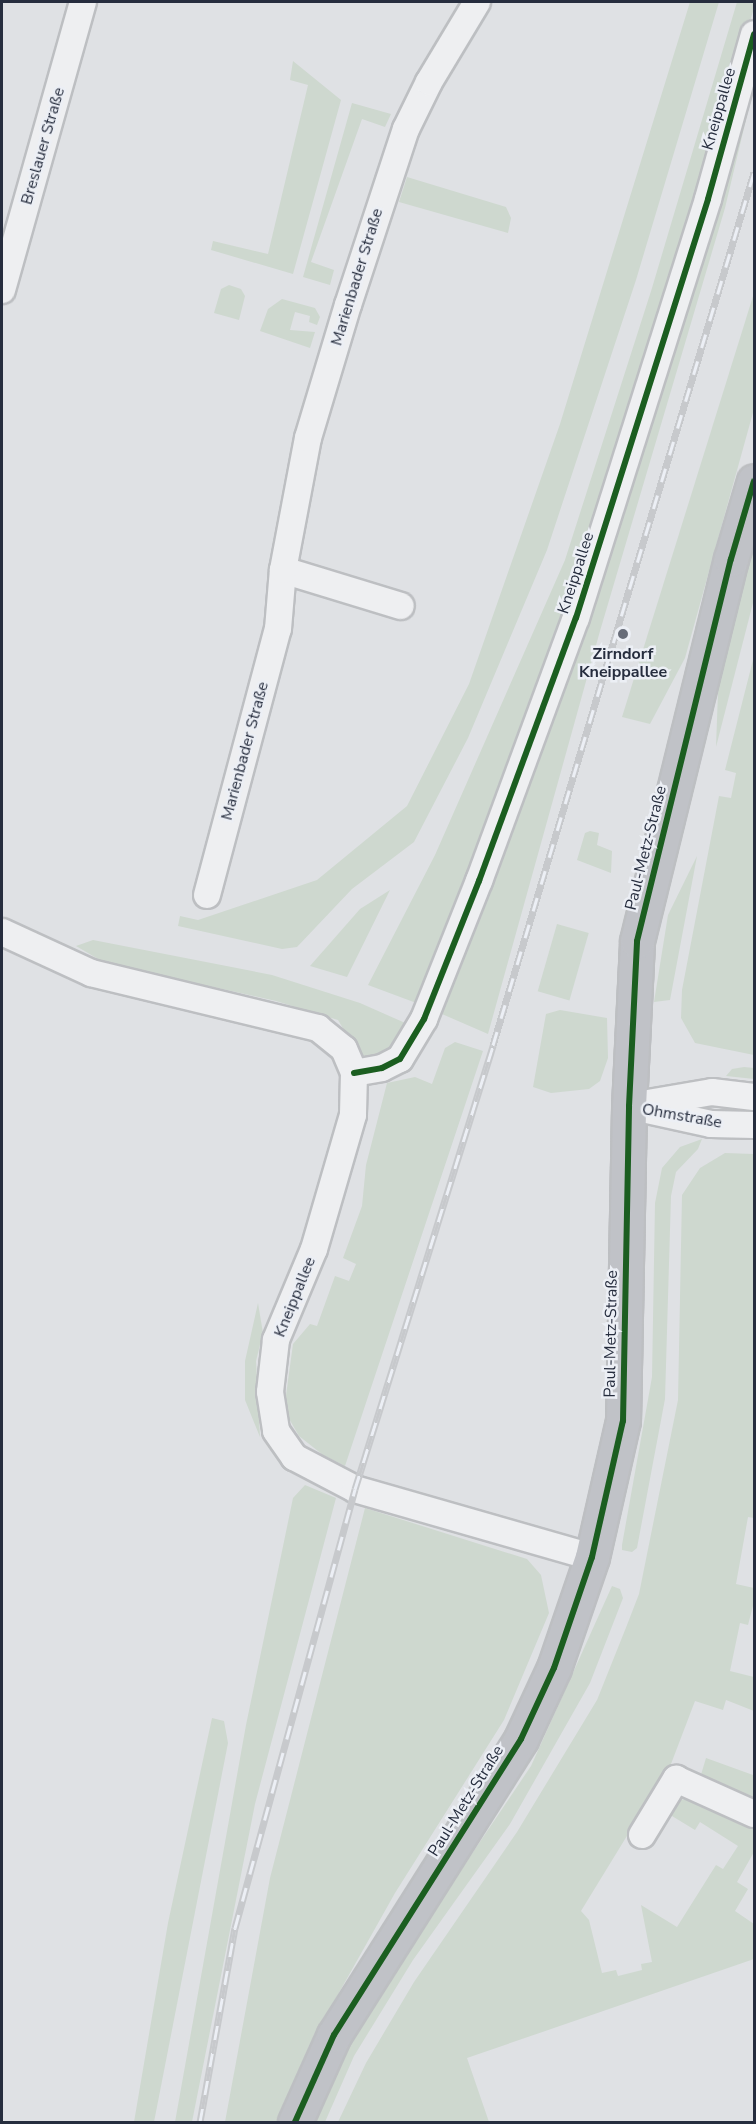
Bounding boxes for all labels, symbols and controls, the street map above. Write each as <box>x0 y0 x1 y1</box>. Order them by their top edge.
street label: Kneippallee <box>698 66 740 152</box>
street label: Breslauer Straße <box>17 85 69 207</box>
street label: Marienbader Straße <box>327 206 387 348</box>
street label: Kneippallee <box>554 530 598 616</box>
marker: Zirndorf Kneippallee <box>614 625 632 643</box>
place label: Zirndorf Kneippallee <box>579 644 667 682</box>
street label: Marienbader Straße <box>217 680 273 822</box>
street label: Paul-Metz-Straße <box>621 784 671 912</box>
street label: Ohmstraße <box>641 1100 723 1132</box>
street label: Kneippallee <box>270 1254 320 1340</box>
street label: Paul-Metz-Straße <box>600 1270 622 1398</box>
street label: Paul-Metz-Straße <box>424 1742 508 1860</box>

